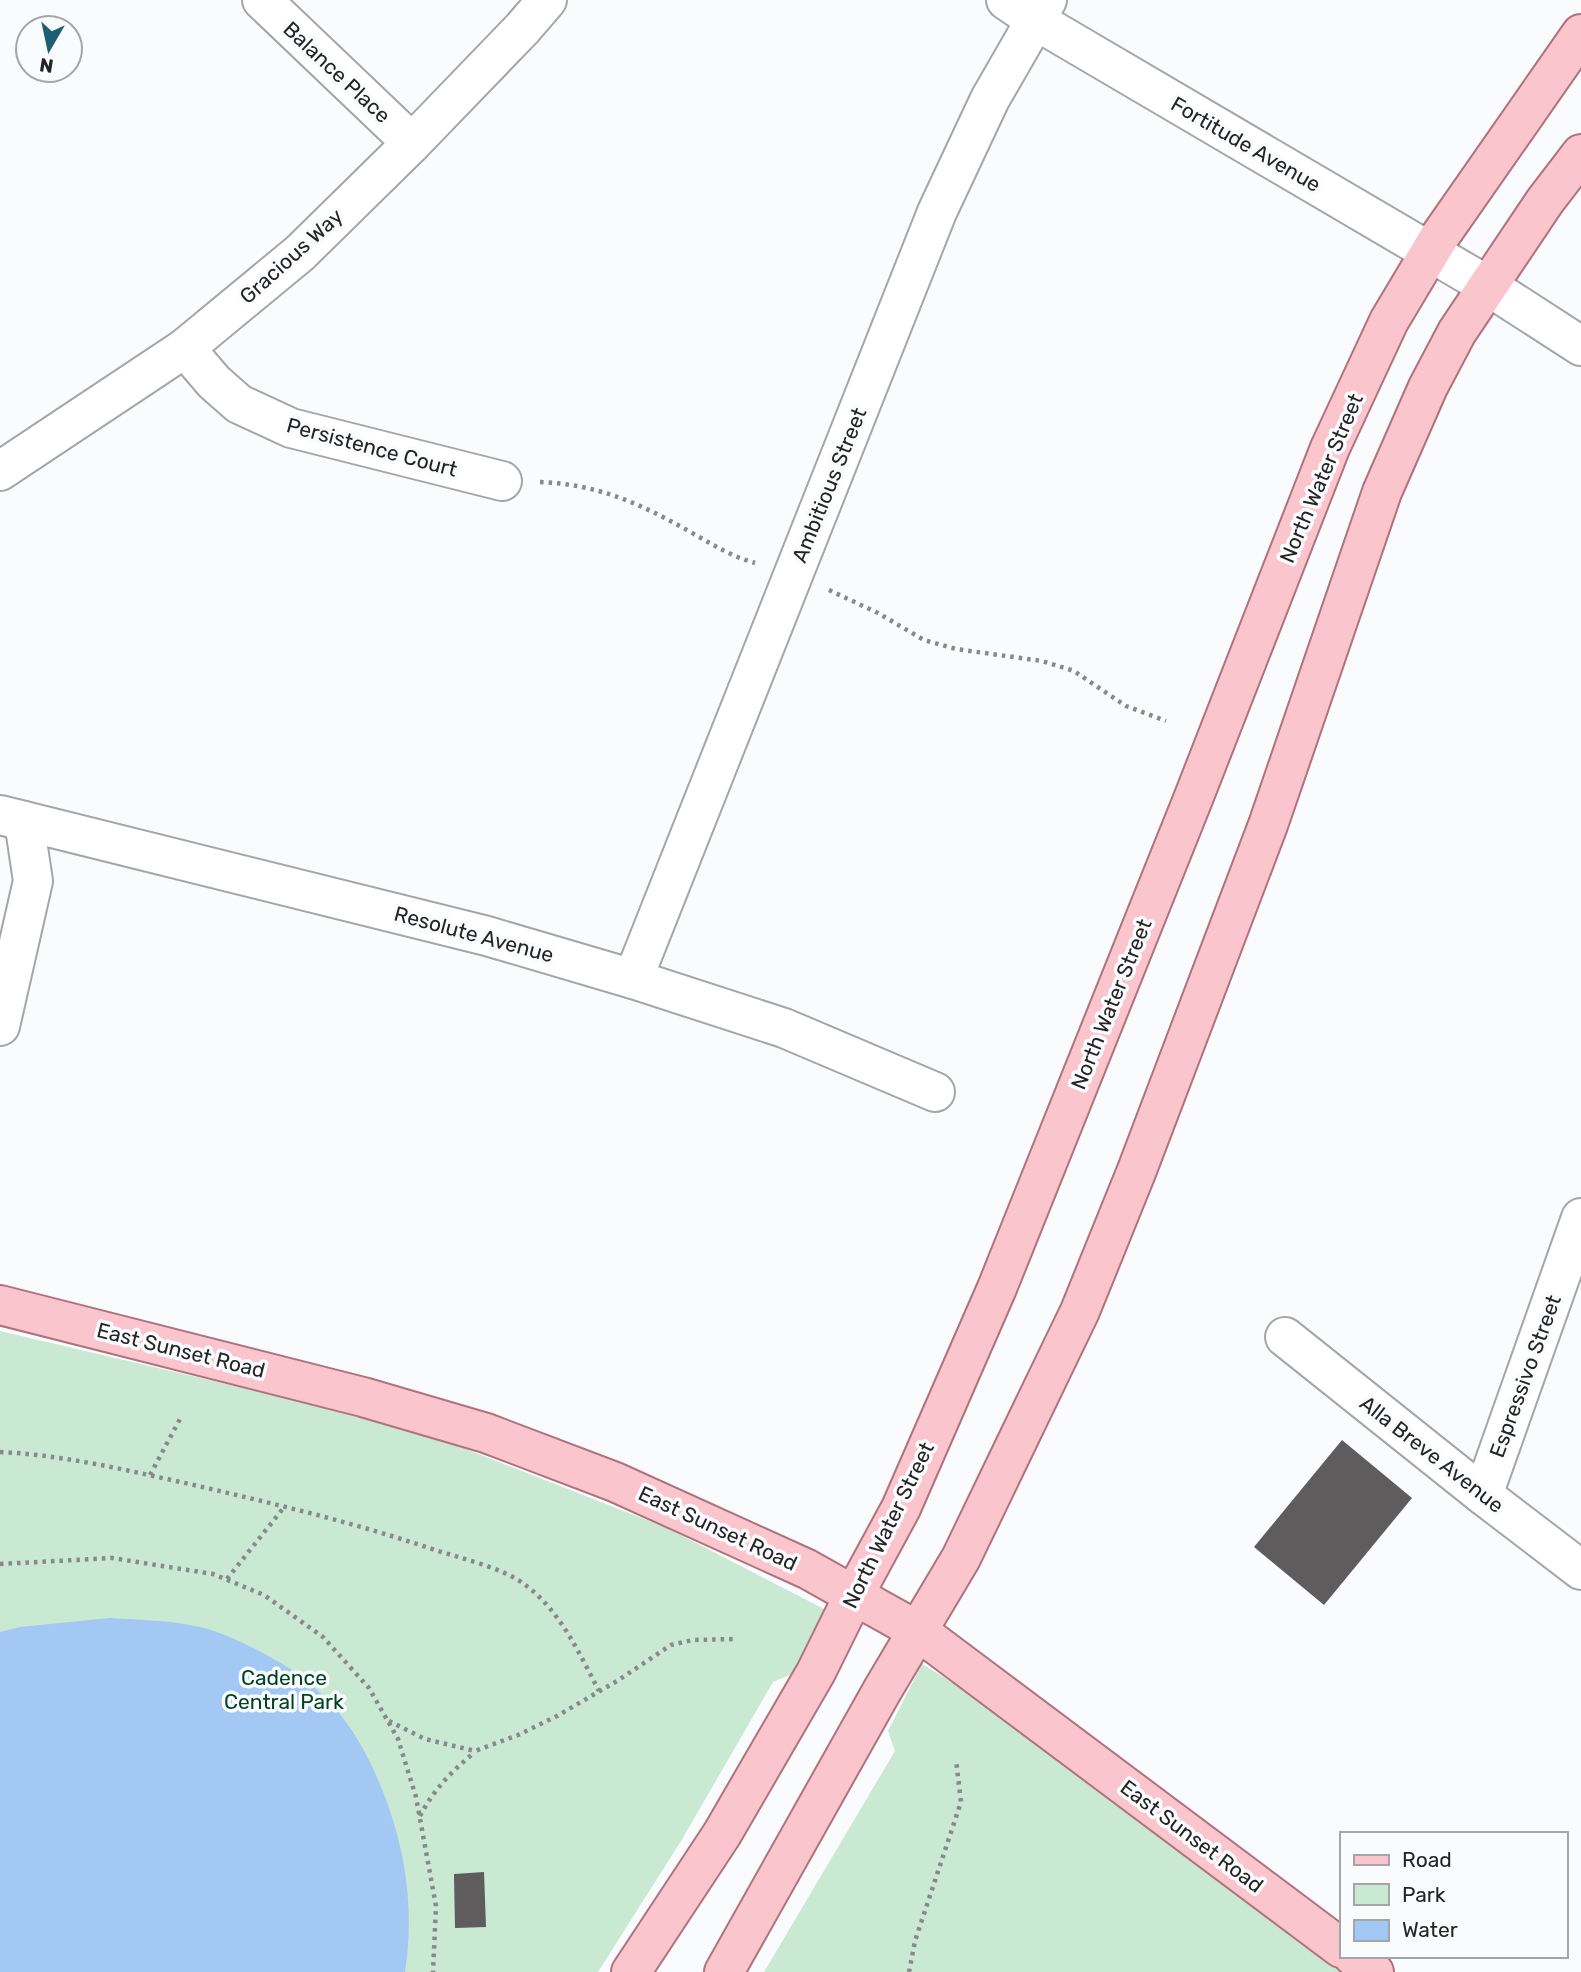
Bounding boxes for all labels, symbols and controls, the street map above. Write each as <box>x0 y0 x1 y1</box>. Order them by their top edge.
north arrow <box>14 14 84 84</box>
street label: Balance Place <box>278 16 396 128</box>
text: N <box>38 53 55 78</box>
street label: Fortitude Avenue <box>1167 91 1325 197</box>
street label: Gracious Way <box>234 203 348 309</box>
street label: North Water Street <box>1274 390 1368 566</box>
street label: Ambitious Street <box>787 404 871 566</box>
street label: Persistence Court <box>284 412 460 482</box>
street label: Resolute Avenue <box>392 901 556 967</box>
street label: North Water Street <box>1065 915 1157 1093</box>
street label: Espressivo Street <box>1484 1291 1566 1461</box>
street label: East Sunset Road <box>94 1317 268 1383</box>
street label: Alla Breve Avenue <box>1355 1390 1509 1518</box>
street label: North Water Street <box>837 1438 939 1612</box>
street label: East Sunset Road <box>635 1480 801 1576</box>
park label: Cadence Central Park <box>224 1665 344 1714</box>
street label: East Sunset Road <box>1116 1774 1268 1898</box>
legend <box>1340 1832 1567 1958</box>
text: Road <box>1402 1847 1452 1872</box>
text: Park <box>1402 1882 1446 1907</box>
text: Water <box>1402 1917 1458 1942</box>

